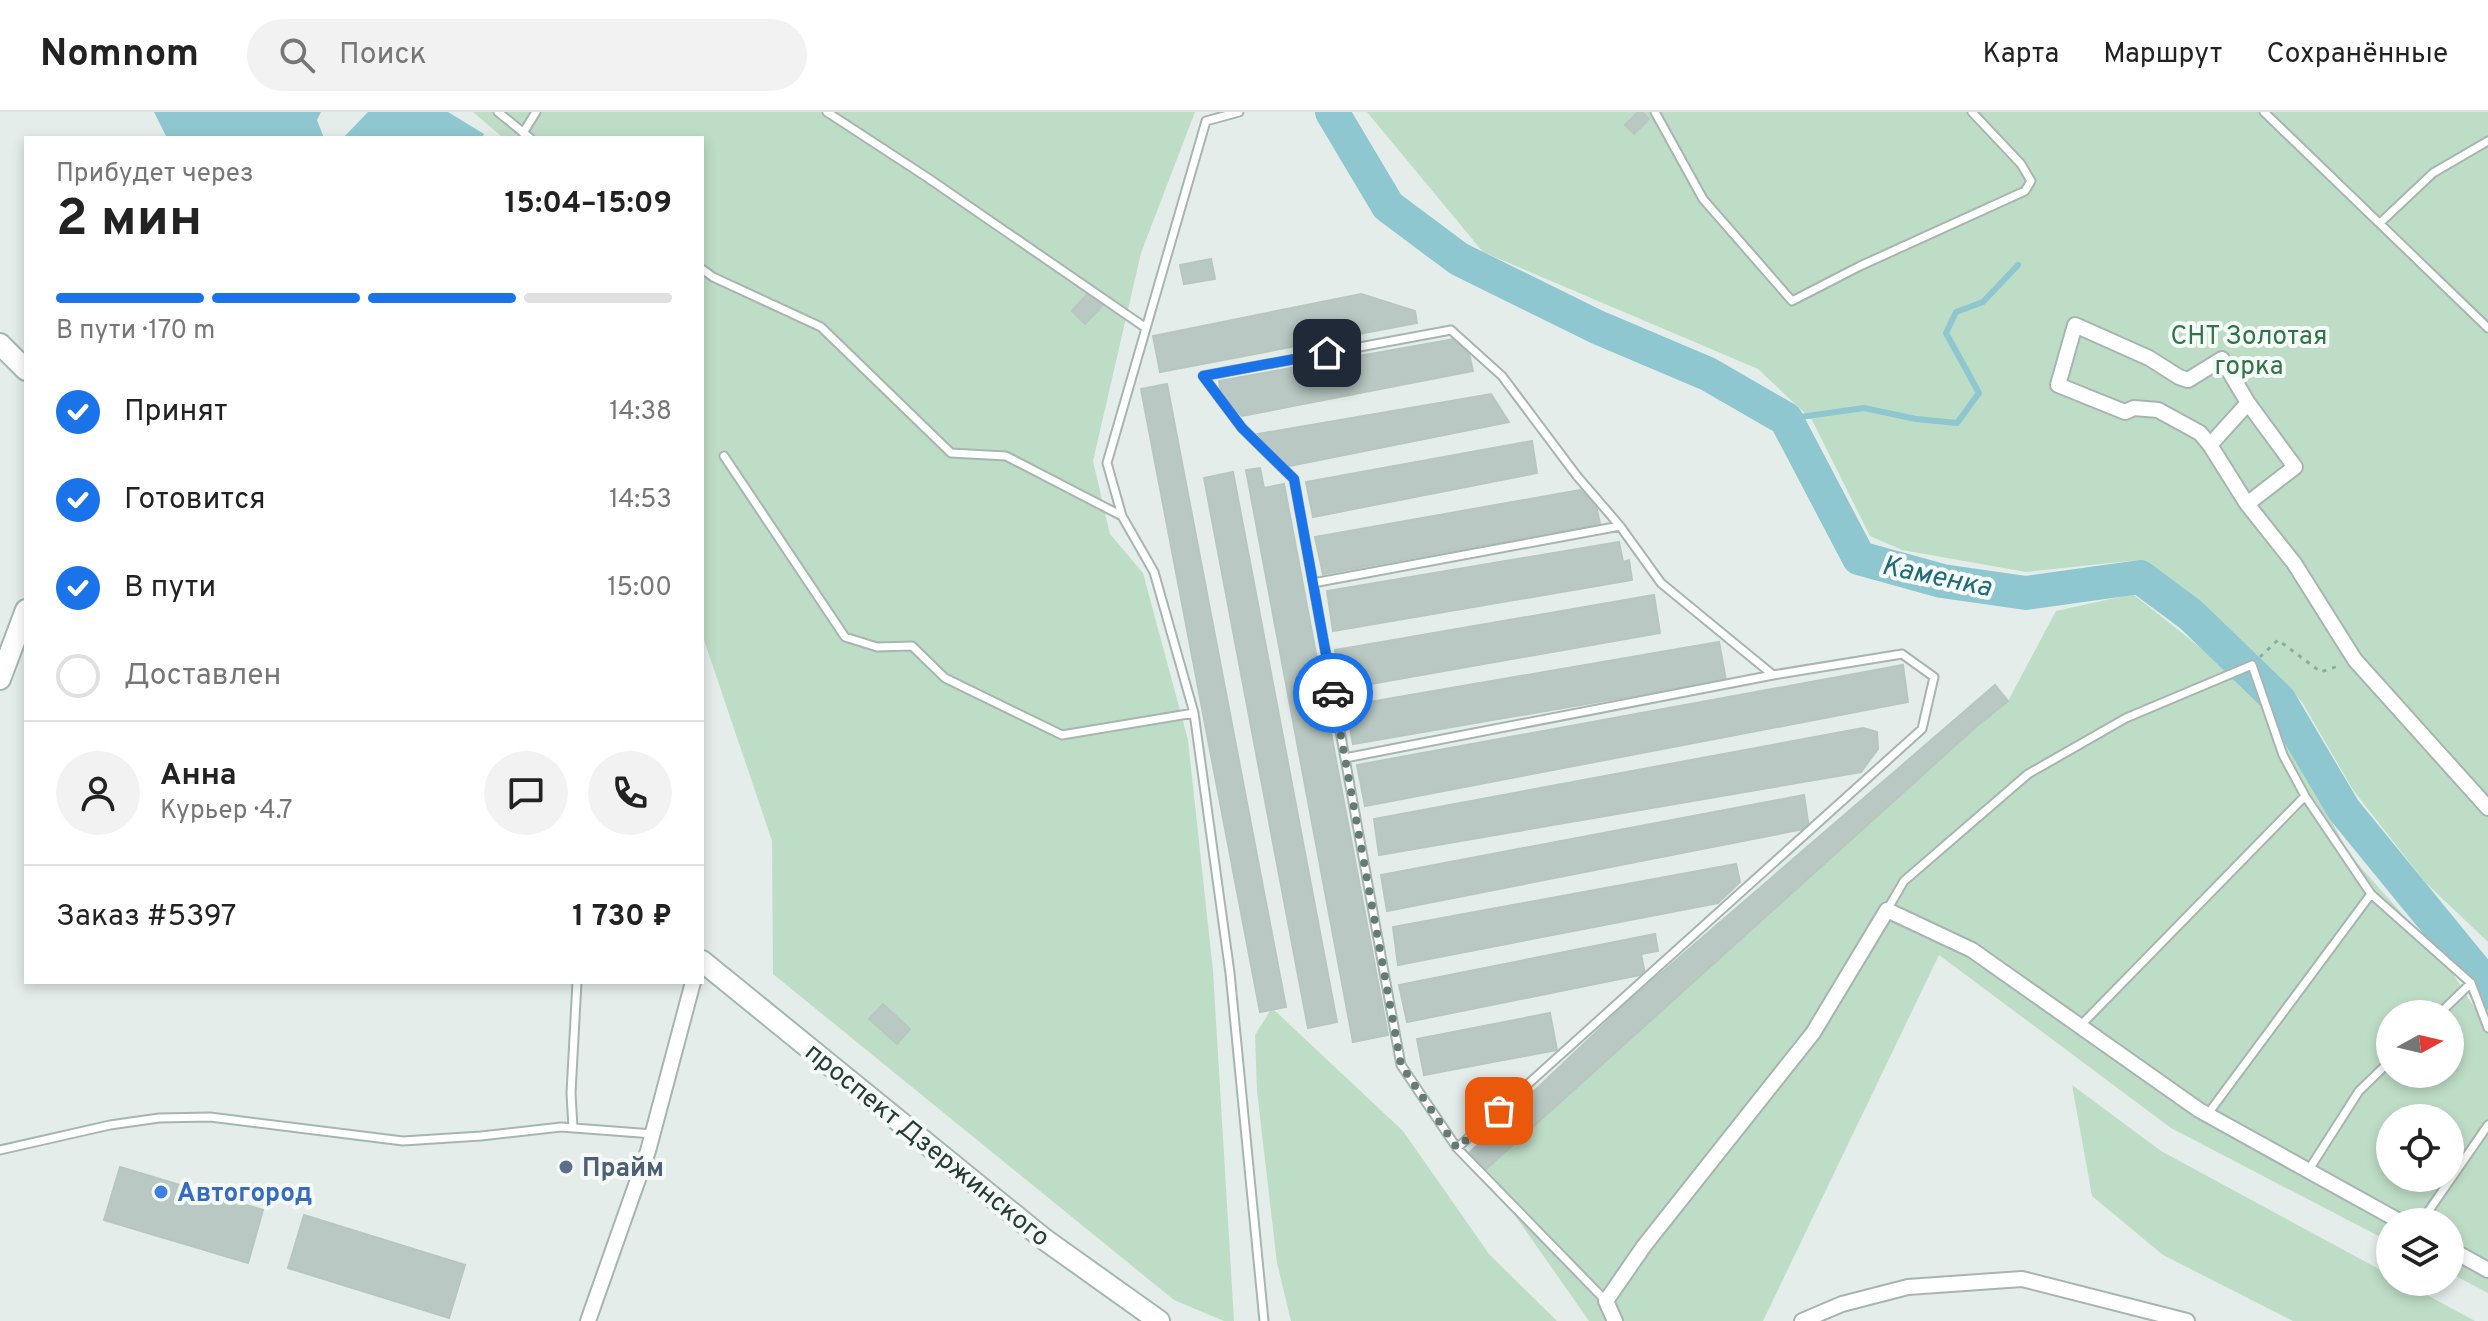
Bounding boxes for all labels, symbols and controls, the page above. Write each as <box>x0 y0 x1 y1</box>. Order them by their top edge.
search box <box>247 19 807 91</box>
text: Nomnom <box>40 31 199 80</box>
icon: search <box>275 33 319 77</box>
text: Поиск <box>339 37 427 74</box>
text: Карта <box>1983 37 2059 73</box>
text: Маршрут <box>2103 37 2222 73</box>
text: Сохранённые <box>2266 37 2448 73</box>
text: Прибудет через <box>56 158 254 191</box>
text: 15:04–15:09 <box>505 186 672 223</box>
text: 2 мин <box>56 188 202 254</box>
text: В пути · 170 m <box>56 315 215 348</box>
pin <box>1293 319 1361 387</box>
park label: СНТ Золотая горка <box>2171 321 2327 384</box>
icon: home <box>1305 331 1349 375</box>
icon: check <box>56 390 100 434</box>
text: Принят <box>124 394 228 431</box>
text: 14:38 <box>609 396 672 429</box>
icon: check <box>56 478 100 522</box>
text: Готовится <box>124 482 266 519</box>
text: 14:53 <box>609 484 672 517</box>
water label: Каменка <box>1878 549 1995 607</box>
icon: check <box>56 566 100 610</box>
text: В пути <box>124 570 216 607</box>
text: 15:00 <box>607 572 672 605</box>
courier <box>1293 653 1373 733</box>
text: Доставлен <box>124 658 281 695</box>
icon: car <box>1311 671 1355 715</box>
button: person <box>56 751 140 835</box>
button: chat <box>484 751 568 835</box>
button: phone <box>588 751 672 835</box>
text: Анна <box>160 758 237 795</box>
text: Курьер · 4.7 <box>160 795 292 828</box>
text: Заказ #5397 <box>56 899 236 936</box>
text: 1 730 ₽ <box>572 899 672 936</box>
north arrow <box>2376 1000 2464 1088</box>
map controls <box>2376 1000 2464 1296</box>
street label: проспект Дзержинского <box>797 1037 1056 1255</box>
pin <box>1465 1077 1533 1145</box>
icon: bag <box>1477 1089 1521 1133</box>
button: locate <box>2376 1104 2464 1192</box>
place label: Прайм <box>582 1153 664 1186</box>
marker: Прайм <box>557 1158 575 1176</box>
place label: Автогород <box>177 1178 312 1211</box>
marker: Автогород <box>152 1183 170 1201</box>
button: layers <box>2376 1208 2464 1296</box>

